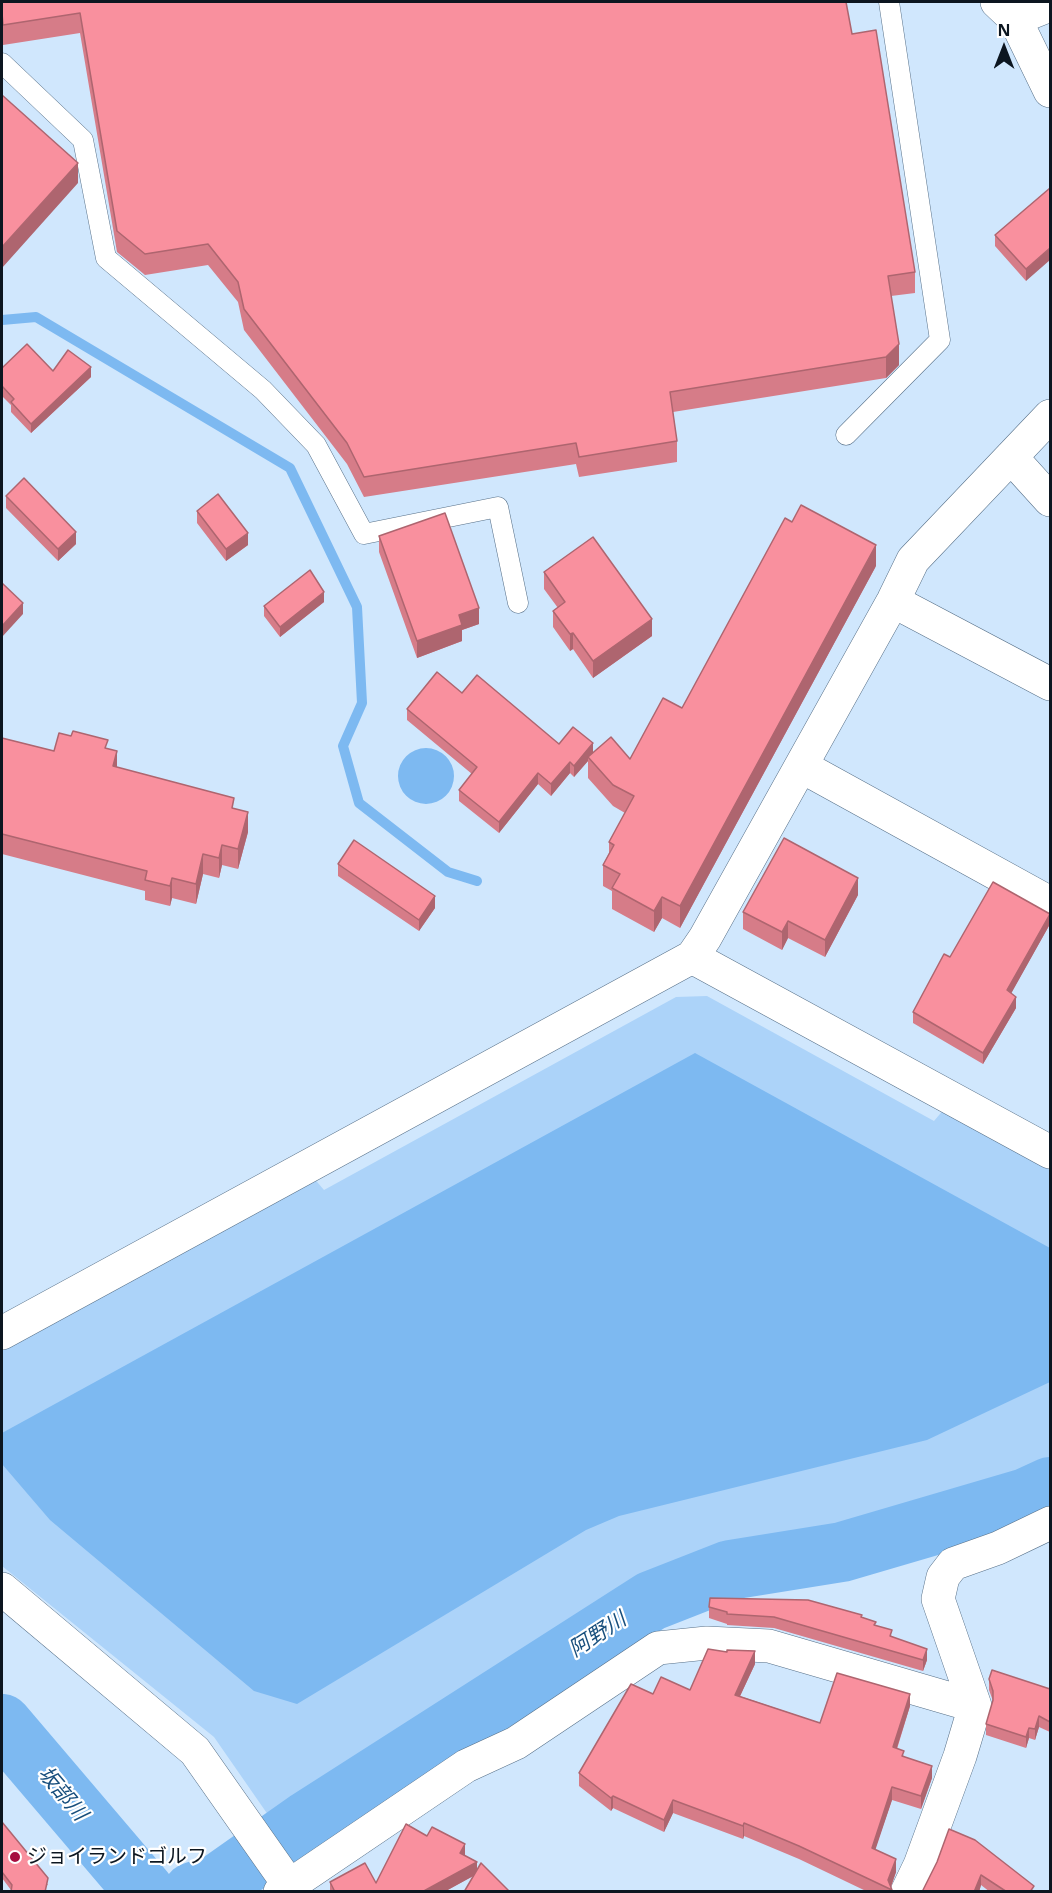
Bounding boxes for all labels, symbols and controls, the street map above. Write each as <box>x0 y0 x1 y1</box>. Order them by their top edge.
north arrow <box>974 18 1034 78</box>
text: N <box>997 19 1011 41</box>
water label: 阿野川 <box>565 1607 631 1663</box>
water label: 坂部川 <box>32 1762 92 1826</box>
place label: ジョイランドゴルフ <box>27 1845 207 1869</box>
marker: ジョイランドゴルフ <box>8 1850 22 1864</box>

